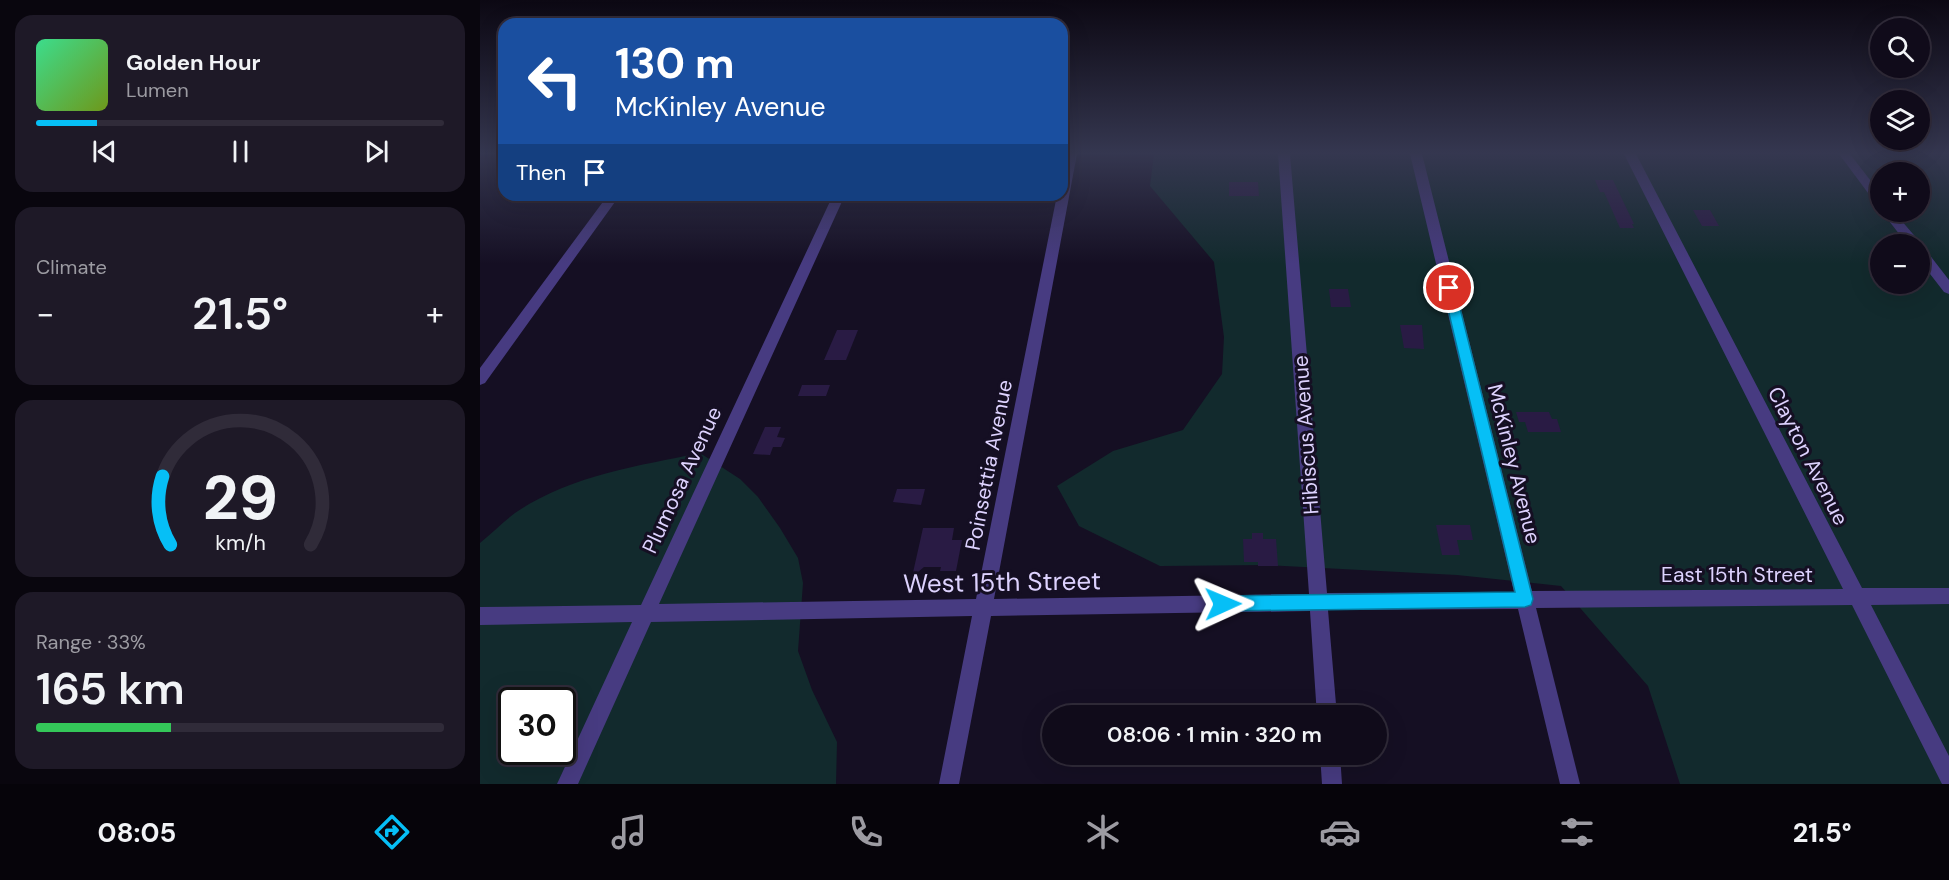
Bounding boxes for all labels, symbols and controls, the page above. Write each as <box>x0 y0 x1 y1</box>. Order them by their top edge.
map controls <box>1870 18 1930 294</box>
button: search <box>1870 18 1930 78</box>
text: 130 m <box>615 36 735 91</box>
icon: left <box>516 42 594 120</box>
text: Golden Hour <box>126 48 261 77</box>
text: Lumen <box>126 77 189 103</box>
text: McKinley Avenue <box>615 89 826 124</box>
button: layers <box>1870 90 1930 150</box>
icon: previous <box>88 135 121 168</box>
icon: pause <box>224 135 257 168</box>
icon: next <box>360 135 393 168</box>
icon: arrive <box>578 156 611 189</box>
text: Then <box>516 158 566 187</box>
button: + <box>1870 162 1930 222</box>
button: − <box>1870 234 1930 294</box>
text: Climate <box>36 254 107 280</box>
pin <box>1423 262 1474 313</box>
icon: arrive <box>1432 271 1465 304</box>
text: 21.5° <box>192 284 288 343</box>
text: − <box>36 292 54 335</box>
text: + <box>426 292 444 335</box>
street label: Hibiscus Avenue <box>1286 354 1326 516</box>
street label: Poinsettia Avenue <box>959 377 1019 553</box>
street label: McKinley Avenue <box>1481 381 1547 547</box>
street label: Clayton Avenue <box>1761 382 1855 530</box>
street label: Plumosa Avenue <box>636 402 728 558</box>
text: 29 <box>202 457 278 538</box>
text: km/h <box>215 530 265 558</box>
street label: East 15th Street <box>1661 561 1813 589</box>
street label: West 15th Street <box>903 563 1101 601</box>
position arrow <box>1191 572 1255 636</box>
text: Range · 33% <box>36 629 146 655</box>
text: 165 km <box>36 659 185 718</box>
speed limit sign: 30 <box>498 687 576 765</box>
text: 08:06 · 1 min · 320 m <box>1107 720 1322 749</box>
icon: directions <box>371 811 413 853</box>
icon: music <box>608 811 650 853</box>
icon: phone <box>845 811 887 853</box>
icon: climate <box>1082 811 1124 853</box>
icon: car <box>1319 811 1361 853</box>
icon: filters <box>1556 811 1598 853</box>
text: 08:05 <box>97 815 176 850</box>
text: 21.5° <box>1793 815 1851 850</box>

